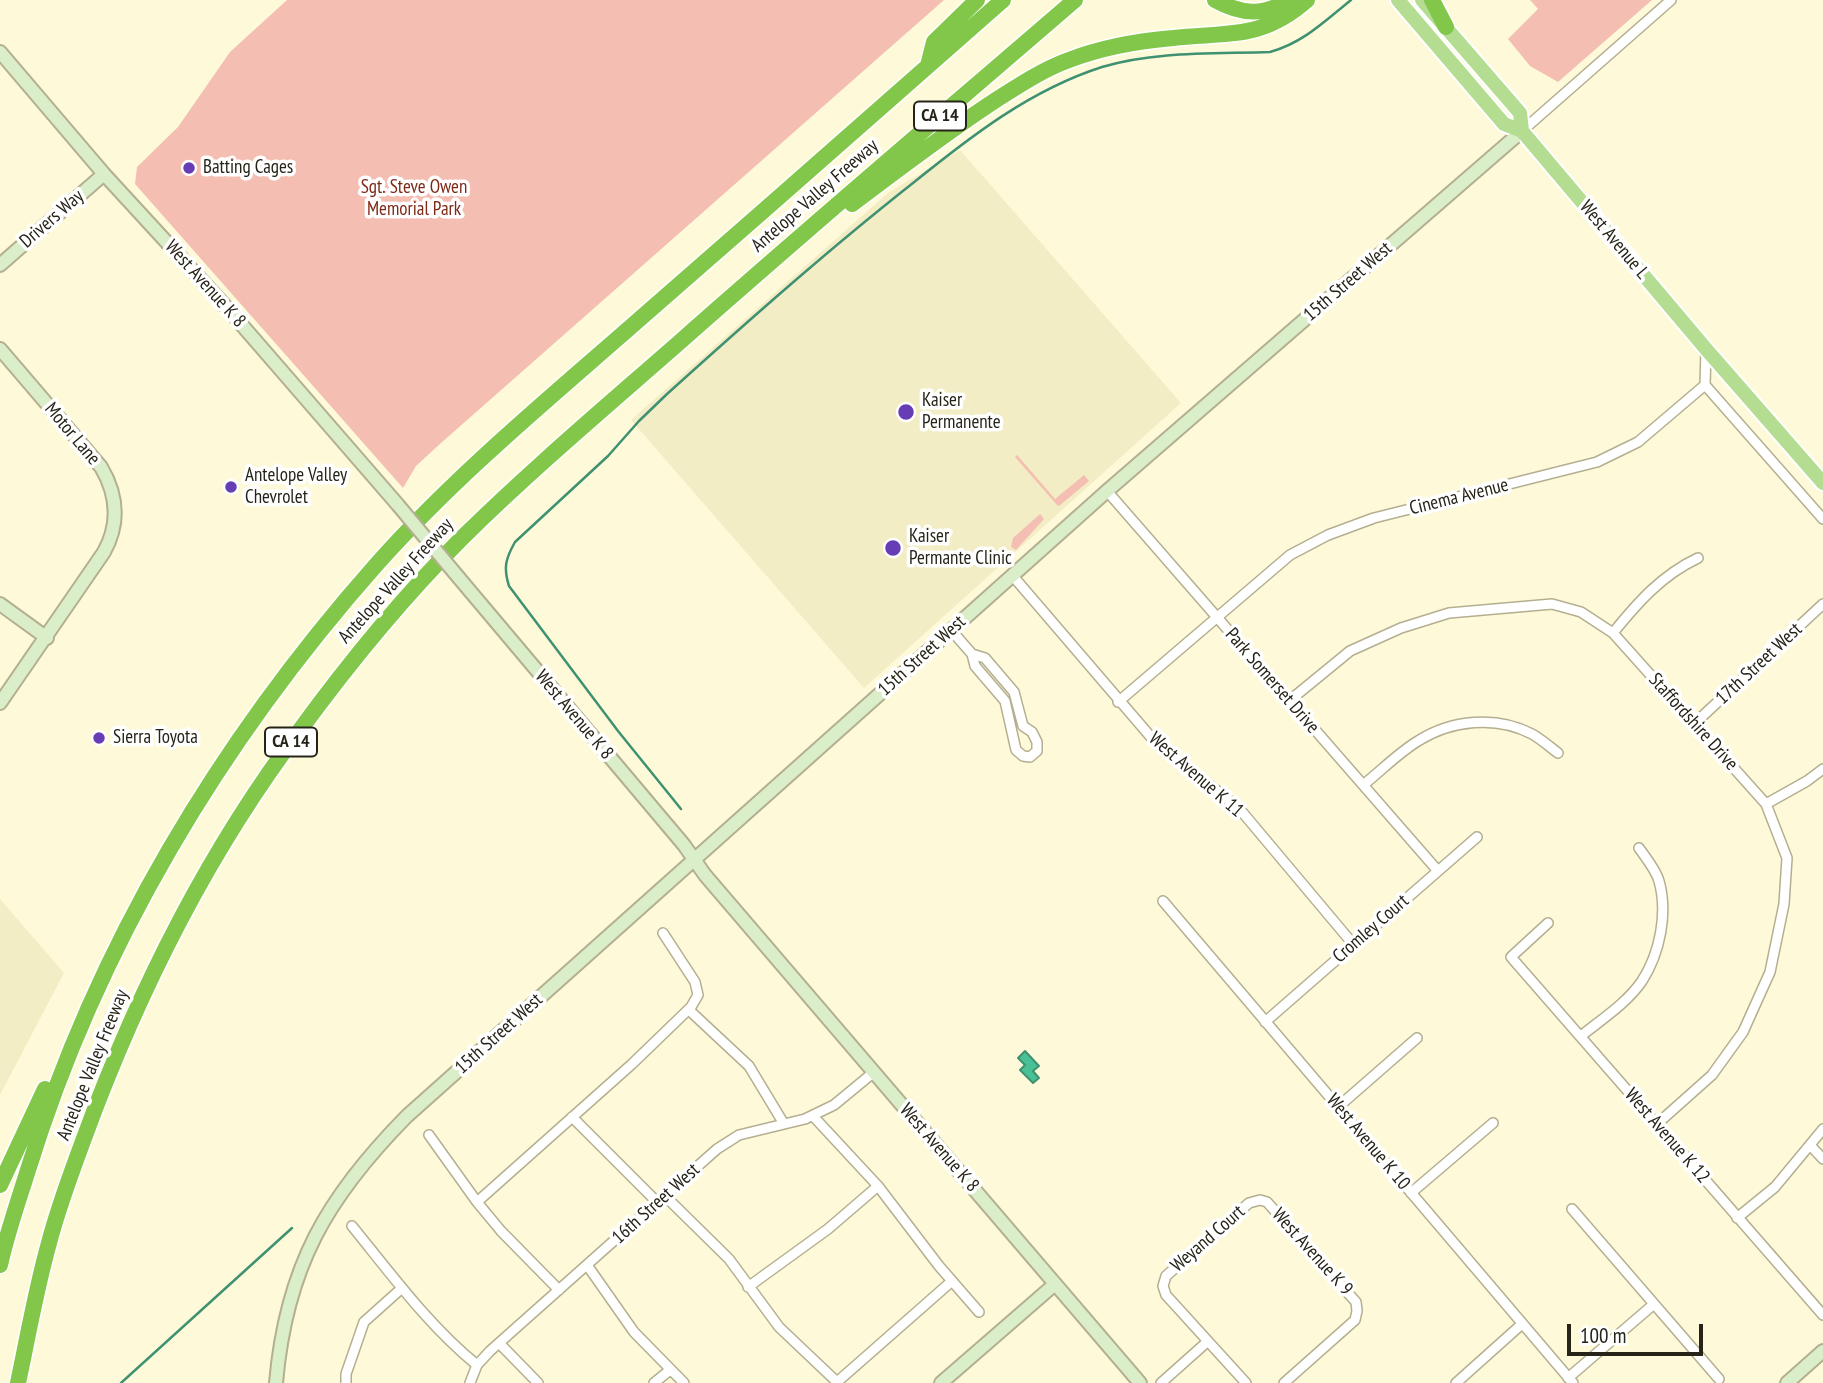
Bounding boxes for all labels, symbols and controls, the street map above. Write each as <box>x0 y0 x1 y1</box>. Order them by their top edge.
road number: CA 14 <box>914 102 966 131</box>
street label: Antelope Valley Freeway <box>747 135 883 257</box>
place label: Batting Cages <box>203 157 293 179</box>
marker: Batting Cages <box>181 160 197 176</box>
park label: Sgt. Steve Owen Memorial Park <box>361 177 467 221</box>
street label: Drivers Way <box>15 185 89 253</box>
street label: West Avenue L <box>1575 196 1653 284</box>
street label: West Avenue K 8 <box>160 236 250 332</box>
street label: 15th Street West <box>1299 237 1397 327</box>
place label: Kaiser Permanente <box>922 390 1000 434</box>
street label: Motor Lane <box>39 398 105 470</box>
marker: Kaiser Permanente <box>896 402 916 422</box>
place label: Antelope Valley Chevrolet <box>245 465 347 509</box>
street label: Cinema Avenue <box>1407 474 1511 520</box>
marker: Antelope Valley Chevrolet <box>223 479 239 495</box>
street label: Antelope Valley Freeway <box>334 514 458 648</box>
place label: Kaiser Permante Clinic <box>909 526 1012 570</box>
marker: Kaiser Permante Clinic <box>883 538 903 558</box>
street label: 15th Street West <box>874 611 970 701</box>
street label: 17th Street West <box>1711 618 1807 710</box>
street label: Park Somerset Drive <box>1220 624 1324 738</box>
street label: West Avenue K 8 <box>530 666 618 764</box>
street label: Staffordshire Drive <box>1643 669 1743 775</box>
place label: Sierra Toyota <box>113 727 198 749</box>
road number: CA 14 <box>265 728 317 756</box>
street label: West Avenue K 11 <box>1144 728 1248 822</box>
marker: Sierra Toyota <box>91 730 107 746</box>
street label: Cromley Court <box>1328 890 1414 968</box>
street label: Antelope Valley Freeway <box>52 986 134 1144</box>
street label: 15th Street West <box>451 989 547 1079</box>
street label: West Avenue K 12 <box>1620 1084 1714 1188</box>
street label: West Avenue K 10 <box>1321 1089 1415 1195</box>
street label: West Avenue K 8 <box>894 1099 984 1197</box>
street label: 16th Street West <box>608 1159 704 1249</box>
street label: Weyand Court <box>1166 1201 1250 1277</box>
street label: West Avenue K 9 <box>1267 1204 1357 1300</box>
scale bar <box>1571 1310 1708 1354</box>
text: 100 m <box>1580 1322 1626 1349</box>

